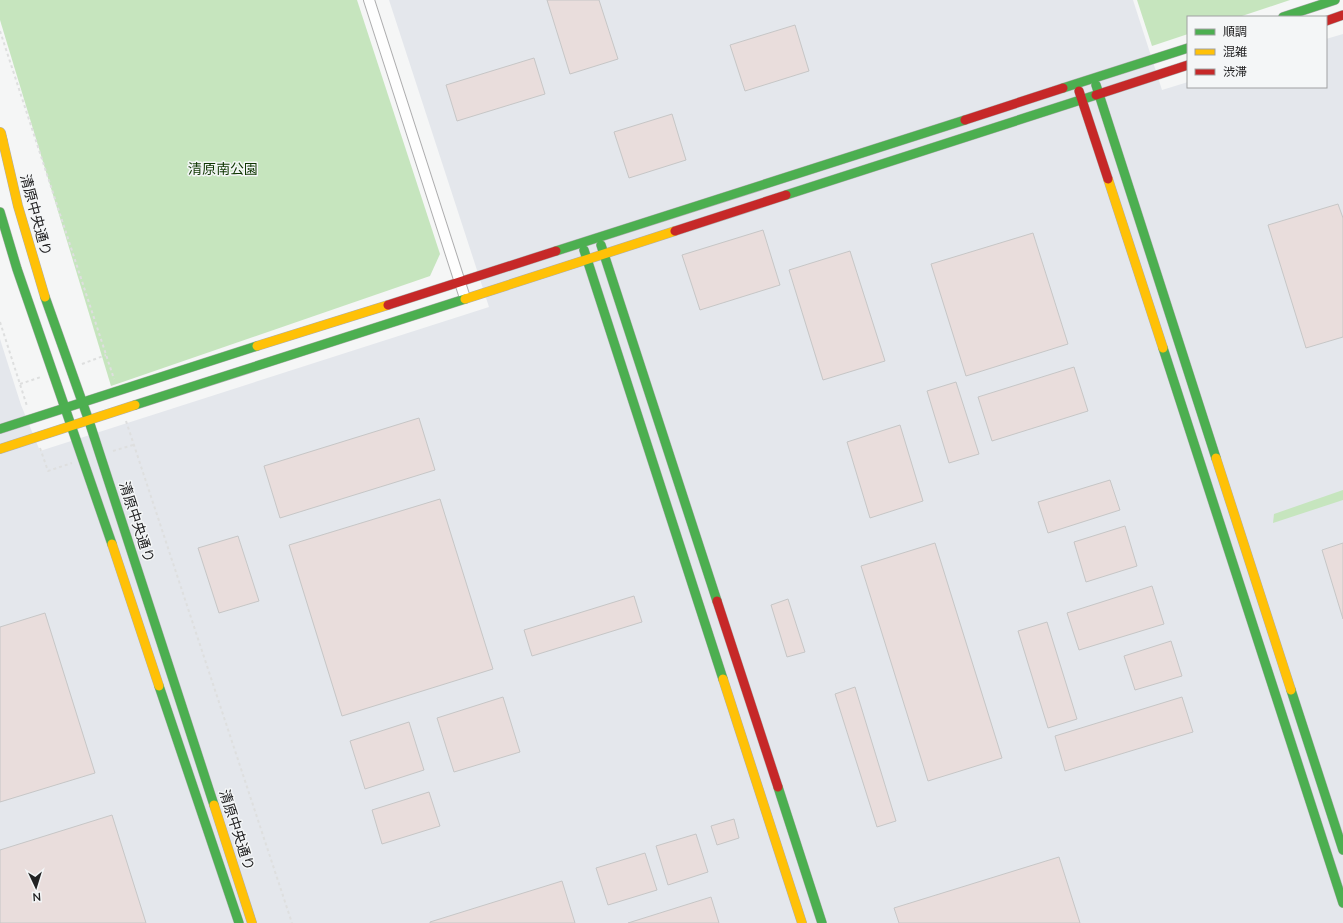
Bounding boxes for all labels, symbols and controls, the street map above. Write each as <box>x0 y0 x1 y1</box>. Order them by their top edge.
legend <box>1187 16 1327 88</box>
text: 順調 <box>1223 24 1247 39</box>
text: 混雑 <box>1223 44 1247 59</box>
text: 渋滞 <box>1223 64 1247 79</box>
park label: 清原南公園 <box>188 160 258 177</box>
street label: 清原中央通り <box>17 172 56 258</box>
street label: 清原中央通り <box>116 479 159 564</box>
street label: 清原中央通り <box>216 787 259 872</box>
north arrow <box>16 867 56 907</box>
text: N <box>32 891 41 904</box>

